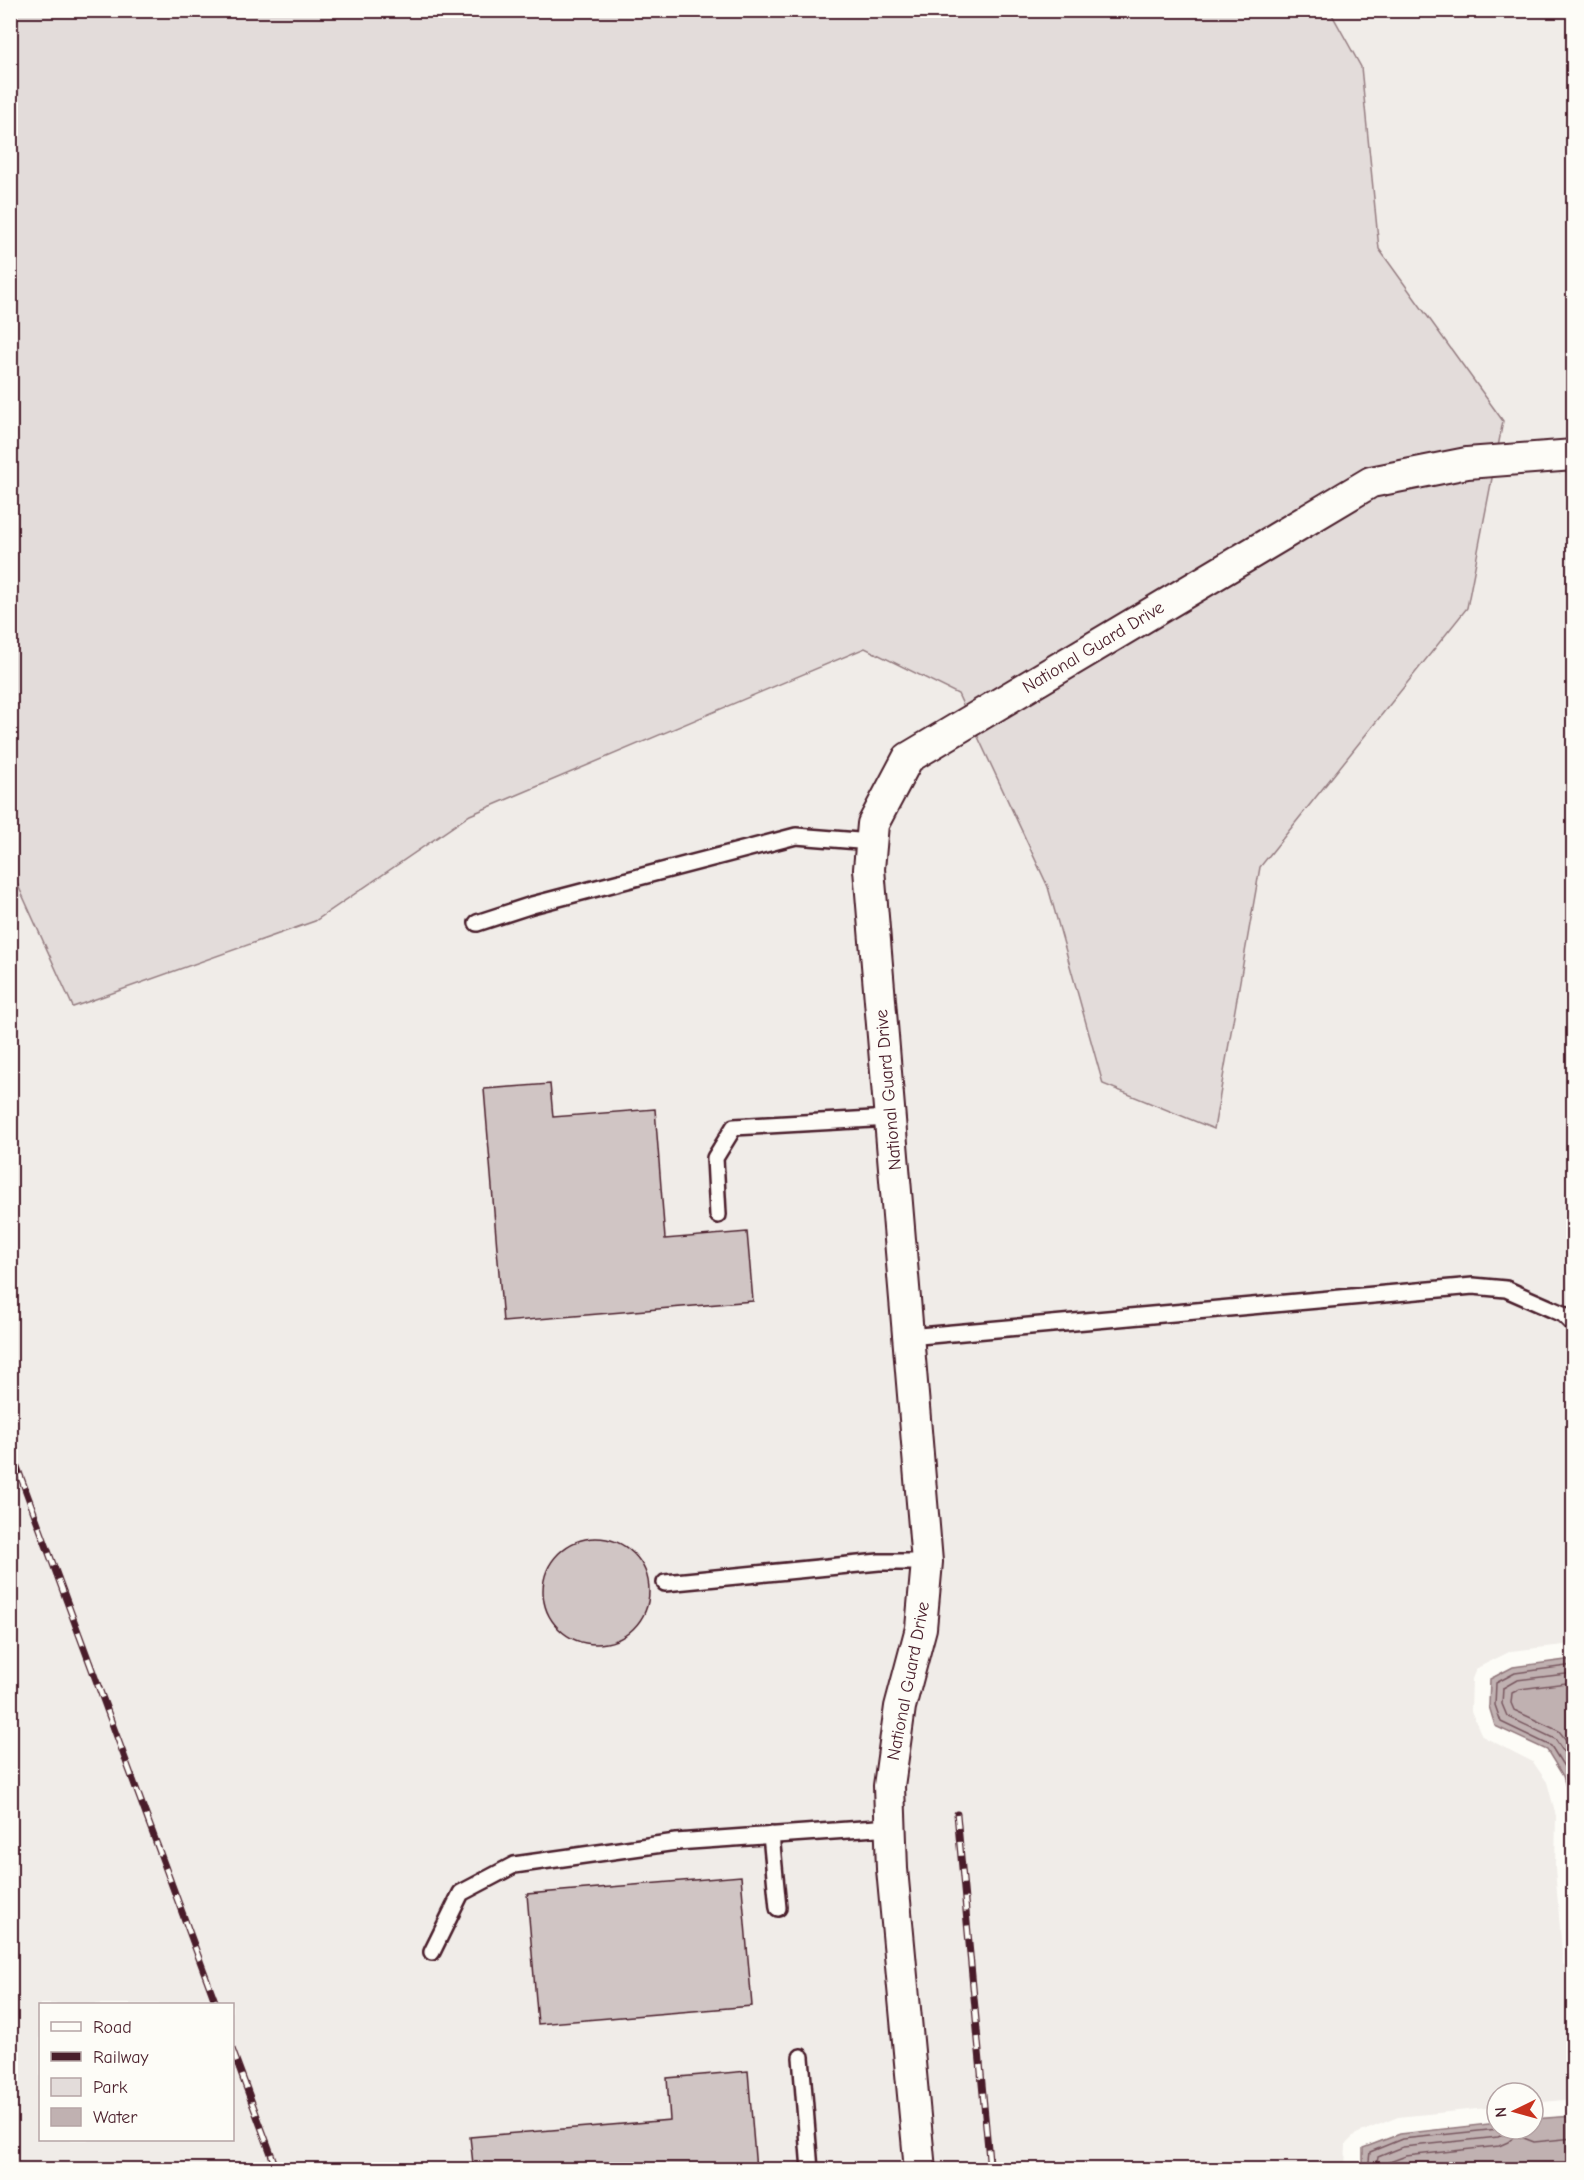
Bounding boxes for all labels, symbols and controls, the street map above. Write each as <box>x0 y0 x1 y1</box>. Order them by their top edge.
street label: National Guard Drive <box>1019 597 1168 698</box>
street label: National Guard Drive <box>871 1009 906 1171</box>
street label: National Guard Drive <box>883 1600 934 1762</box>
legend <box>39 2003 234 2141</box>
text: Road <box>93 2017 132 2038</box>
text: Railway <box>93 2047 150 2068</box>
text: Park <box>93 2077 128 2098</box>
north arrow <box>1485 2081 1545 2141</box>
text: N <box>1492 2106 1510 2118</box>
text: Water <box>93 2107 138 2128</box>

